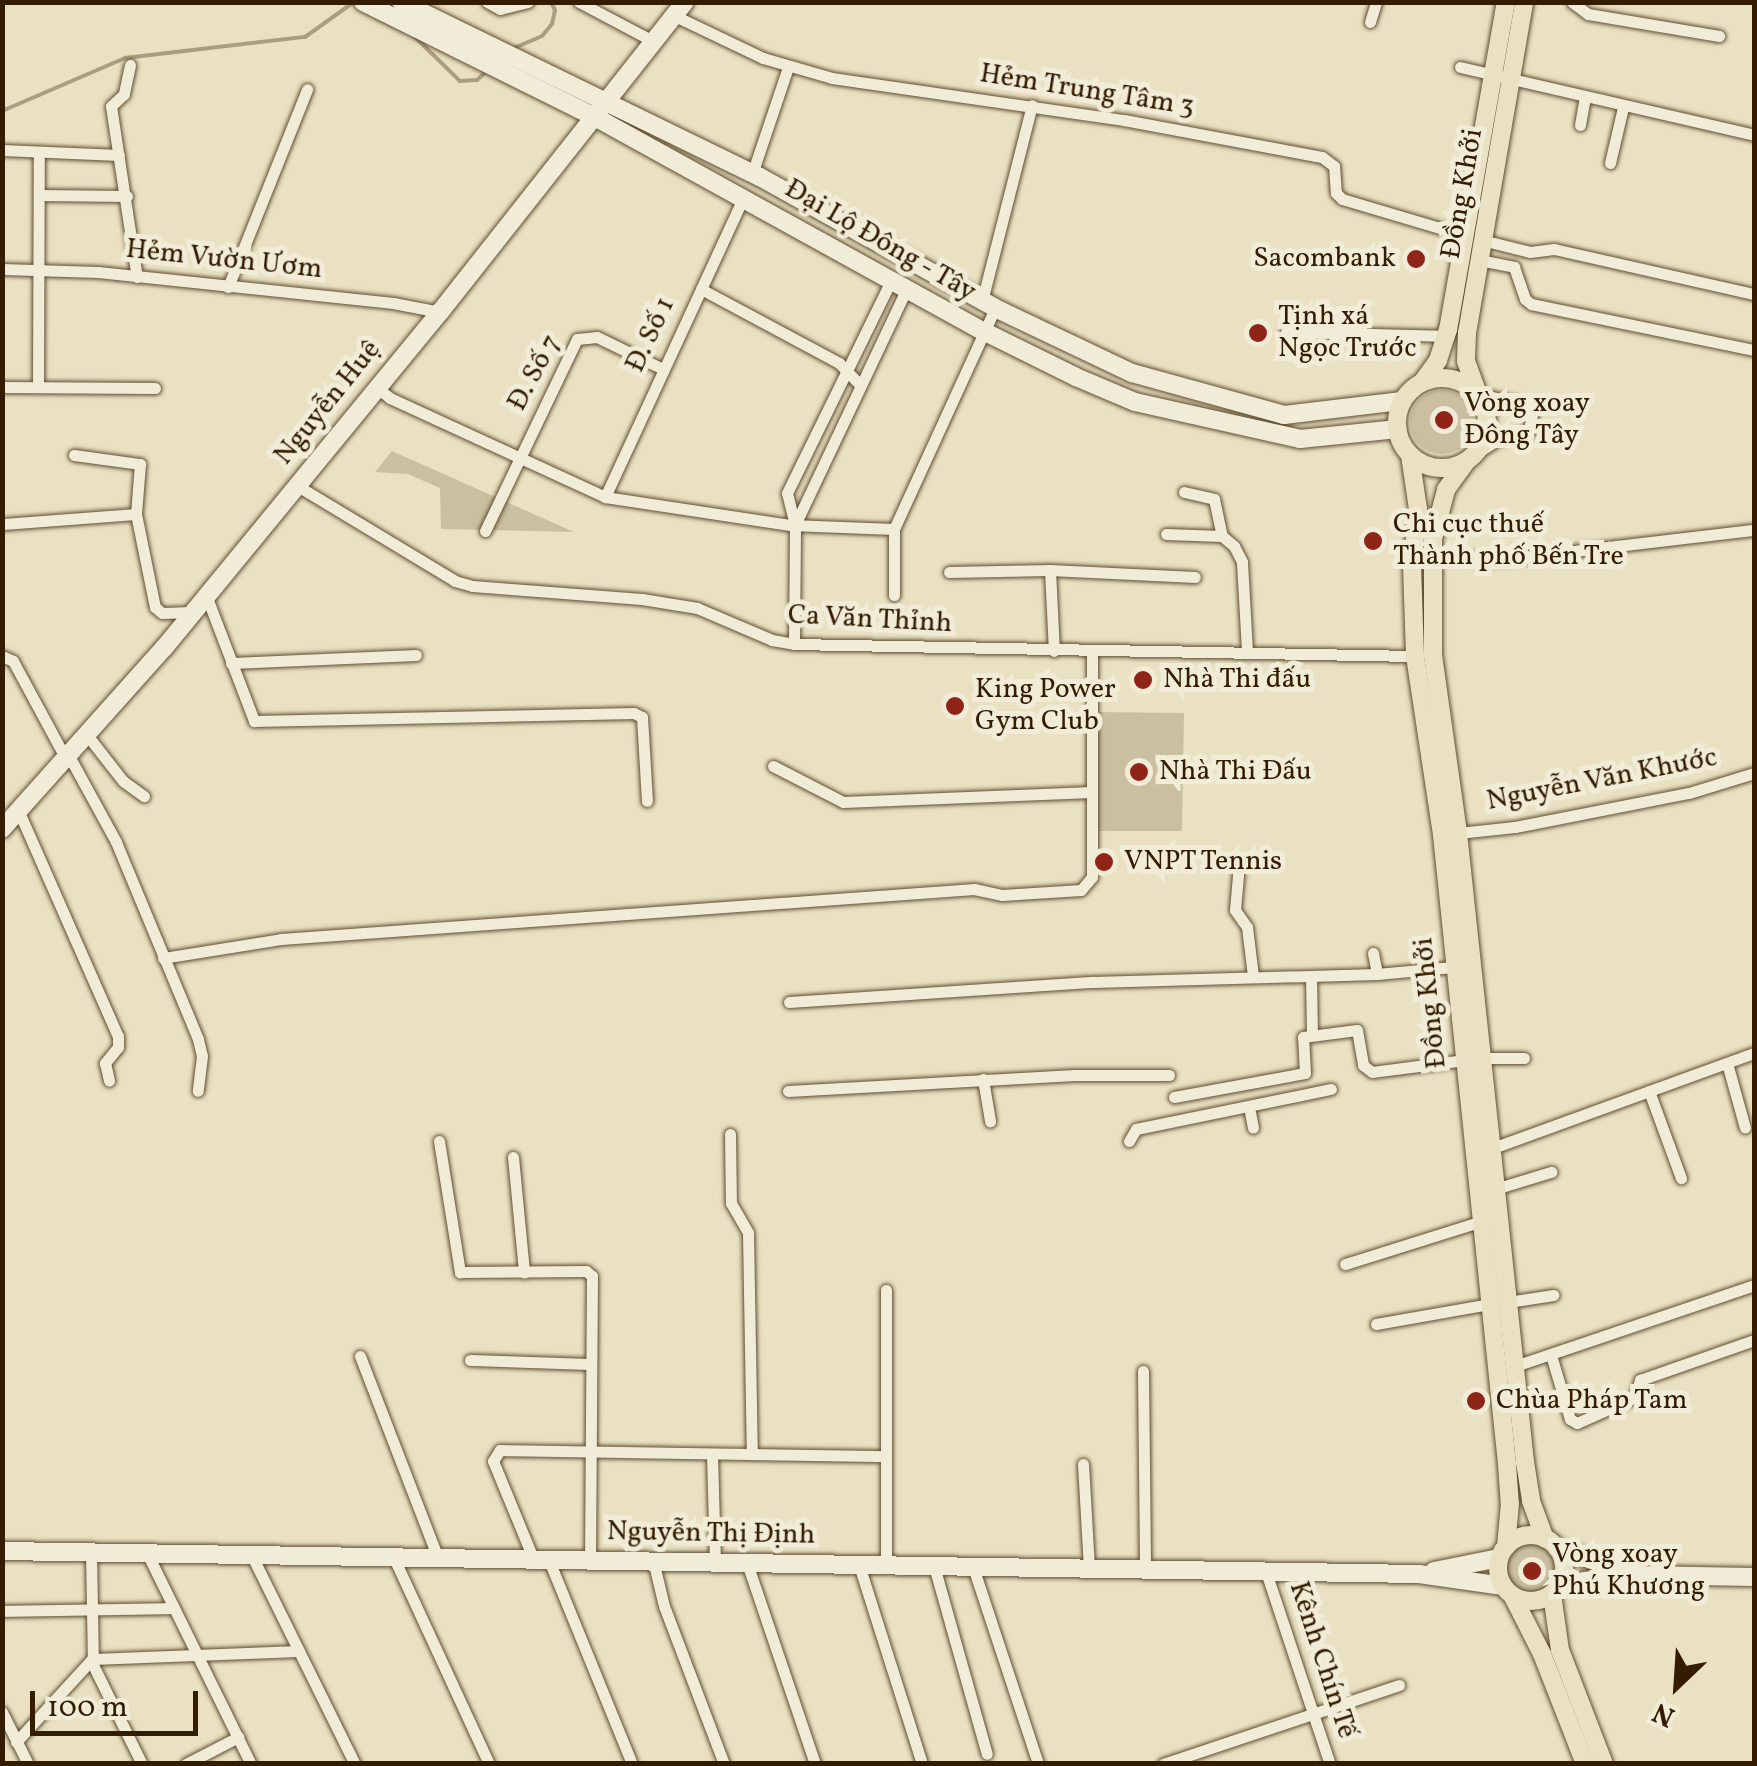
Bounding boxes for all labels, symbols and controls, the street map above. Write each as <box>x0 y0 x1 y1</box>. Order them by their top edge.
street label: Hẻm Trung Tâm 3 <box>977 57 1197 125</box>
street label: Đồng Khởi <box>1435 126 1491 262</box>
street label: Đại Lộ Đông - Tây <box>777 172 983 310</box>
street label: Hẻm Vườn Ươm <box>124 233 324 287</box>
place label: Sacombank <box>1253 242 1396 276</box>
marker: Sacombank <box>1405 248 1427 270</box>
street label: Đ. Số 1 <box>619 292 683 378</box>
place label: Tịnh xá Ngọc Trước <box>1278 300 1418 366</box>
marker: Tịnh xá Ngọc Trước <box>1247 322 1269 344</box>
street label: Đ. Số 7 <box>501 329 569 417</box>
street label: Nguyễn Huệ <box>268 334 388 472</box>
place label: Vòng xoay Đông Tây <box>1464 387 1590 453</box>
marker: Vòng xoay Đông Tây <box>1433 409 1455 431</box>
place label: Chi cục thuế Thành phố Bến Tre <box>1393 508 1625 574</box>
marker: Chi cục thuế Thành phố Bến Tre <box>1362 530 1384 552</box>
street label: Ca Văn Thỉnh <box>786 599 954 641</box>
place label: Nhà Thi đấu <box>1163 663 1312 697</box>
marker: Nhà Thi đấu <box>1132 669 1154 691</box>
place label: King Power Gym Club <box>975 673 1116 739</box>
marker: King Power Gym Club <box>944 695 966 717</box>
street label: Nguyễn Văn Khước <box>1484 741 1720 819</box>
place label: Nhà Thi Đấu <box>1159 755 1313 789</box>
marker: Nhà Thi Đấu <box>1128 761 1150 783</box>
place label: VNPT Tennis <box>1124 845 1284 879</box>
marker: VNPT Tennis <box>1093 851 1115 873</box>
street label: Đồng Khởi <box>1407 936 1455 1070</box>
place label: Chùa Pháp Tam <box>1496 1384 1688 1418</box>
marker: Chùa Pháp Tam <box>1465 1390 1487 1412</box>
street label: Nguyễn Thị Định <box>606 1515 816 1553</box>
place label: Vòng xoay Phú Khương <box>1552 1538 1705 1604</box>
marker: Vòng xoay Phú Khương <box>1521 1560 1543 1582</box>
street label: Kênh Chín Tế <box>1281 1577 1363 1743</box>
north arrow <box>1627 1636 1727 1736</box>
scale bar <box>35 1671 202 1733</box>
text: 100 m <box>47 1687 128 1729</box>
text: N <box>1647 1692 1682 1736</box>

